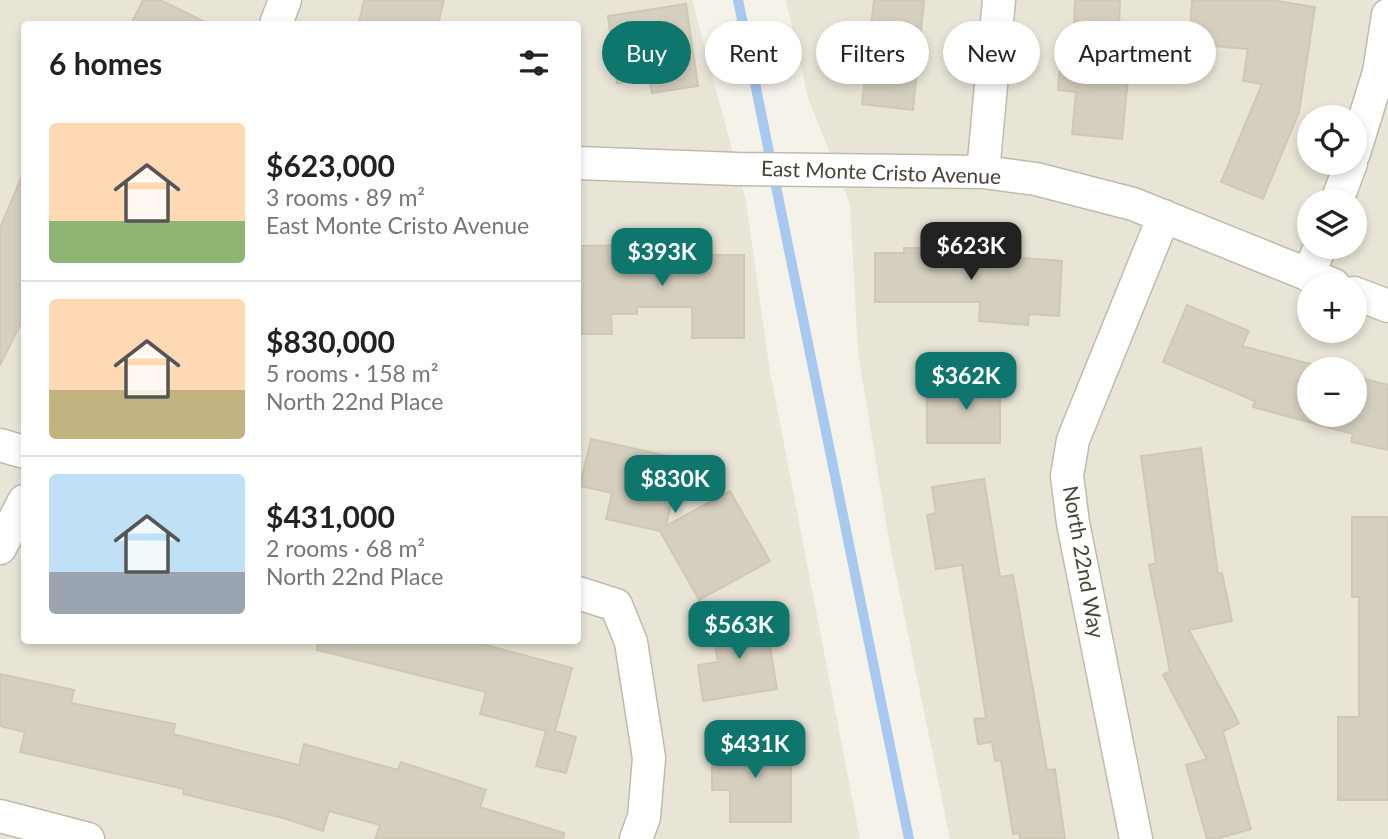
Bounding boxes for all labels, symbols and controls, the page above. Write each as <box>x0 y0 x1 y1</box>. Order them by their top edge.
chip: Buy <box>602 21 691 84</box>
chip: Rent <box>705 21 802 84</box>
chip: Filters <box>816 21 929 84</box>
chip: New <box>943 21 1040 84</box>
chip: Apartment <box>1054 21 1216 84</box>
icon: filters <box>515 44 553 82</box>
text: 6 homes <box>49 45 162 81</box>
map controls <box>1297 105 1367 427</box>
button: locate <box>1297 105 1367 175</box>
text: $623,000 <box>266 147 395 183</box>
icon: home <box>105 151 189 235</box>
street label: East Monte Cristo Avenue <box>761 155 1002 188</box>
text: 3 rooms · 89 m² <box>266 183 425 211</box>
button: layers <box>1297 189 1367 259</box>
text: East Monte Cristo Avenue <box>266 211 529 239</box>
pin: $623K <box>922 222 1020 282</box>
pin: $393K <box>613 229 711 288</box>
text: $623K <box>936 231 1006 259</box>
text: $393K <box>627 237 697 265</box>
button: + <box>1297 273 1367 343</box>
text: $830,000 <box>266 323 395 359</box>
icon: home <box>105 327 189 411</box>
pin: $362K <box>917 352 1015 412</box>
button: − <box>1297 357 1367 427</box>
text: 5 rooms · 158 m² <box>266 359 438 387</box>
text: $362K <box>931 361 1001 389</box>
text: North 22nd Place <box>266 387 443 415</box>
pin: $830K <box>626 456 724 515</box>
text: $830K <box>640 464 710 492</box>
street label: North 22nd Way <box>1059 484 1110 640</box>
text: $431,000 <box>266 498 395 534</box>
icon: home <box>105 502 189 586</box>
text: 2 rooms · 68 m² <box>266 534 425 562</box>
text: North 22nd Place <box>266 562 443 590</box>
pin: $563K <box>690 602 788 661</box>
text: $563K <box>704 610 774 638</box>
pin: $431K <box>706 720 804 780</box>
text: $431K <box>720 729 790 757</box>

